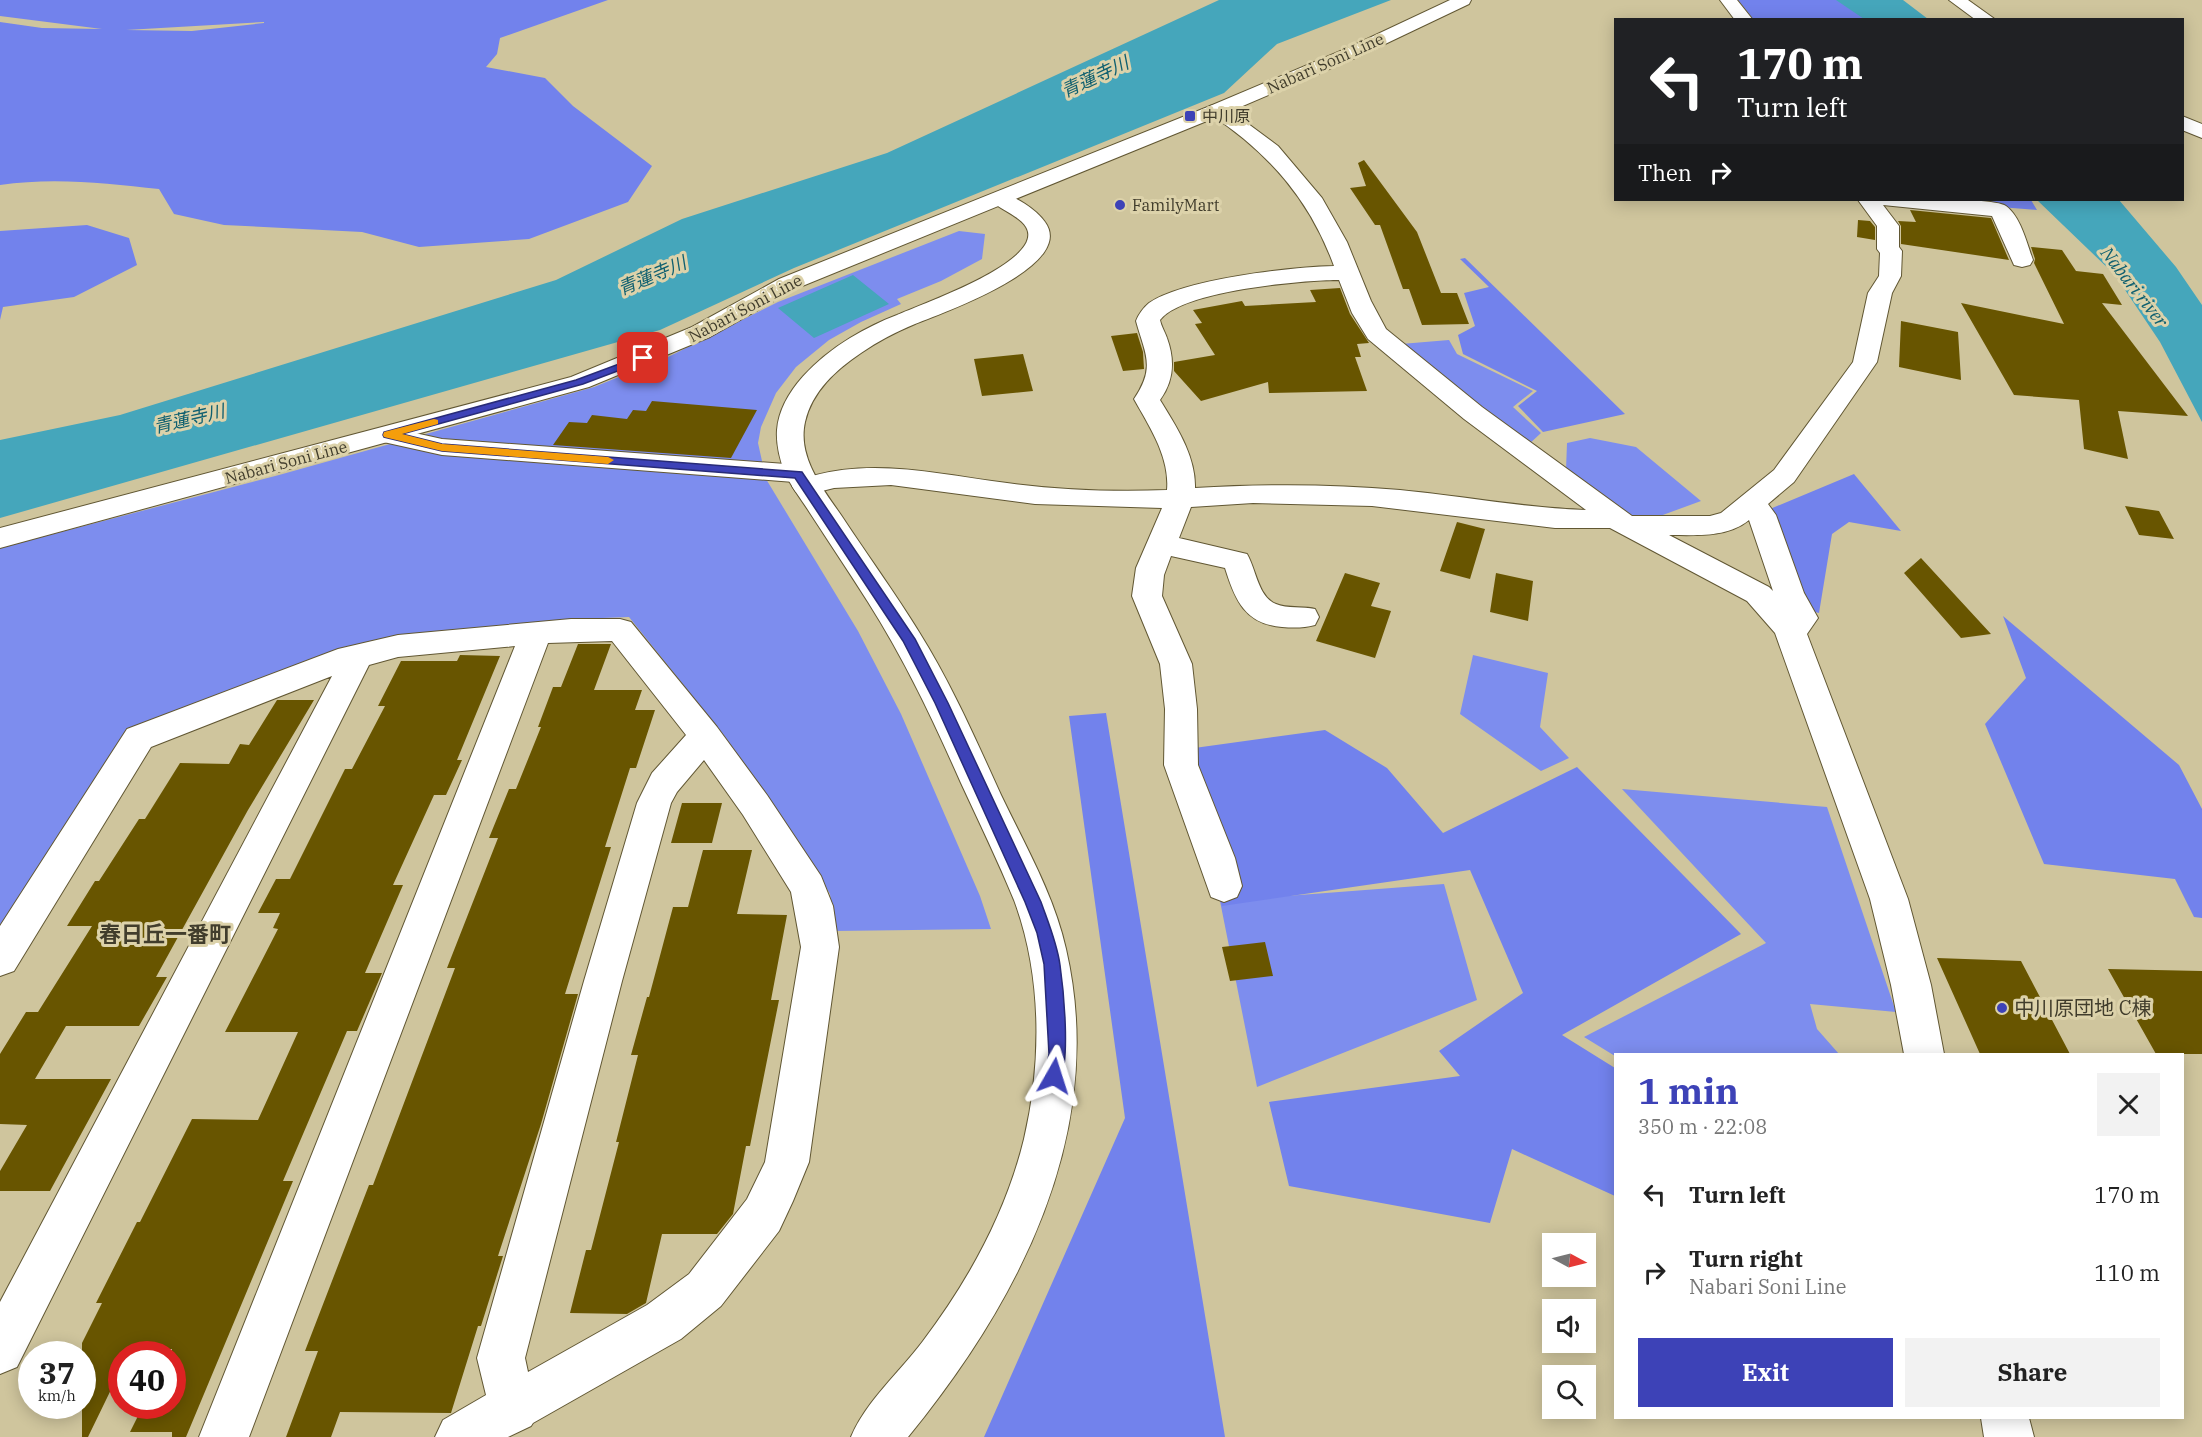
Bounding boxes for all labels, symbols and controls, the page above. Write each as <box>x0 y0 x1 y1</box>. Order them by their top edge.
street label: Nabari Soni Line <box>1263 28 1387 98</box>
text: 170 m <box>1737 36 1863 91</box>
icon: left <box>1638 42 1716 120</box>
water label: 青蓮寺川 <box>1057 50 1134 102</box>
text: Turn left <box>1737 89 1848 124</box>
place label: 中川原 <box>1202 106 1250 126</box>
marker: 中川原 <box>1183 109 1197 123</box>
icon: right <box>1704 156 1737 189</box>
text: Then <box>1638 158 1692 187</box>
place label: FamilyMart <box>1132 195 1220 215</box>
marker: FamilyMart <box>1113 198 1127 212</box>
water label: Nabari river <box>2095 241 2174 332</box>
water label: 青蓮寺川 <box>614 250 691 300</box>
street label: Nabari Soni Line <box>685 270 805 346</box>
pin <box>617 332 668 383</box>
icon: arrive <box>626 341 659 374</box>
water label: 青蓮寺川 <box>151 399 229 438</box>
street label: Nabari Soni Line <box>223 436 349 488</box>
district label: 春日丘一番町 <box>99 919 231 948</box>
place label: 中川原団地 C棟 <box>2014 994 2152 1021</box>
marker: 中川原団地 C棟 <box>1995 1001 2009 1015</box>
position arrow <box>1022 1044 1086 1108</box>
text: 1 min <box>1638 1067 1739 1114</box>
button: close <box>2097 1073 2160 1136</box>
text: 350 m · 22:08 <box>1638 1113 1767 1140</box>
icon: left <box>1638 1178 1671 1211</box>
text: Turn left <box>1689 1180 1785 1209</box>
text: 170 m <box>2094 1180 2160 1209</box>
north arrow <box>1542 1233 1596 1287</box>
map controls <box>1542 1233 1596 1419</box>
text: Turn right <box>1689 1244 1803 1273</box>
icon: right <box>1638 1256 1671 1289</box>
text: 110 m <box>2094 1258 2160 1287</box>
text: Nabari Soni Line <box>1689 1273 1847 1300</box>
button: sound <box>1542 1299 1596 1353</box>
button: Exit <box>1638 1338 1893 1407</box>
button: Share <box>1905 1338 2160 1407</box>
speed limit sign: 40 <box>108 1341 186 1419</box>
text: 37 <box>39 1353 75 1392</box>
button: search <box>1542 1365 1596 1419</box>
text: km/h <box>38 1386 76 1405</box>

